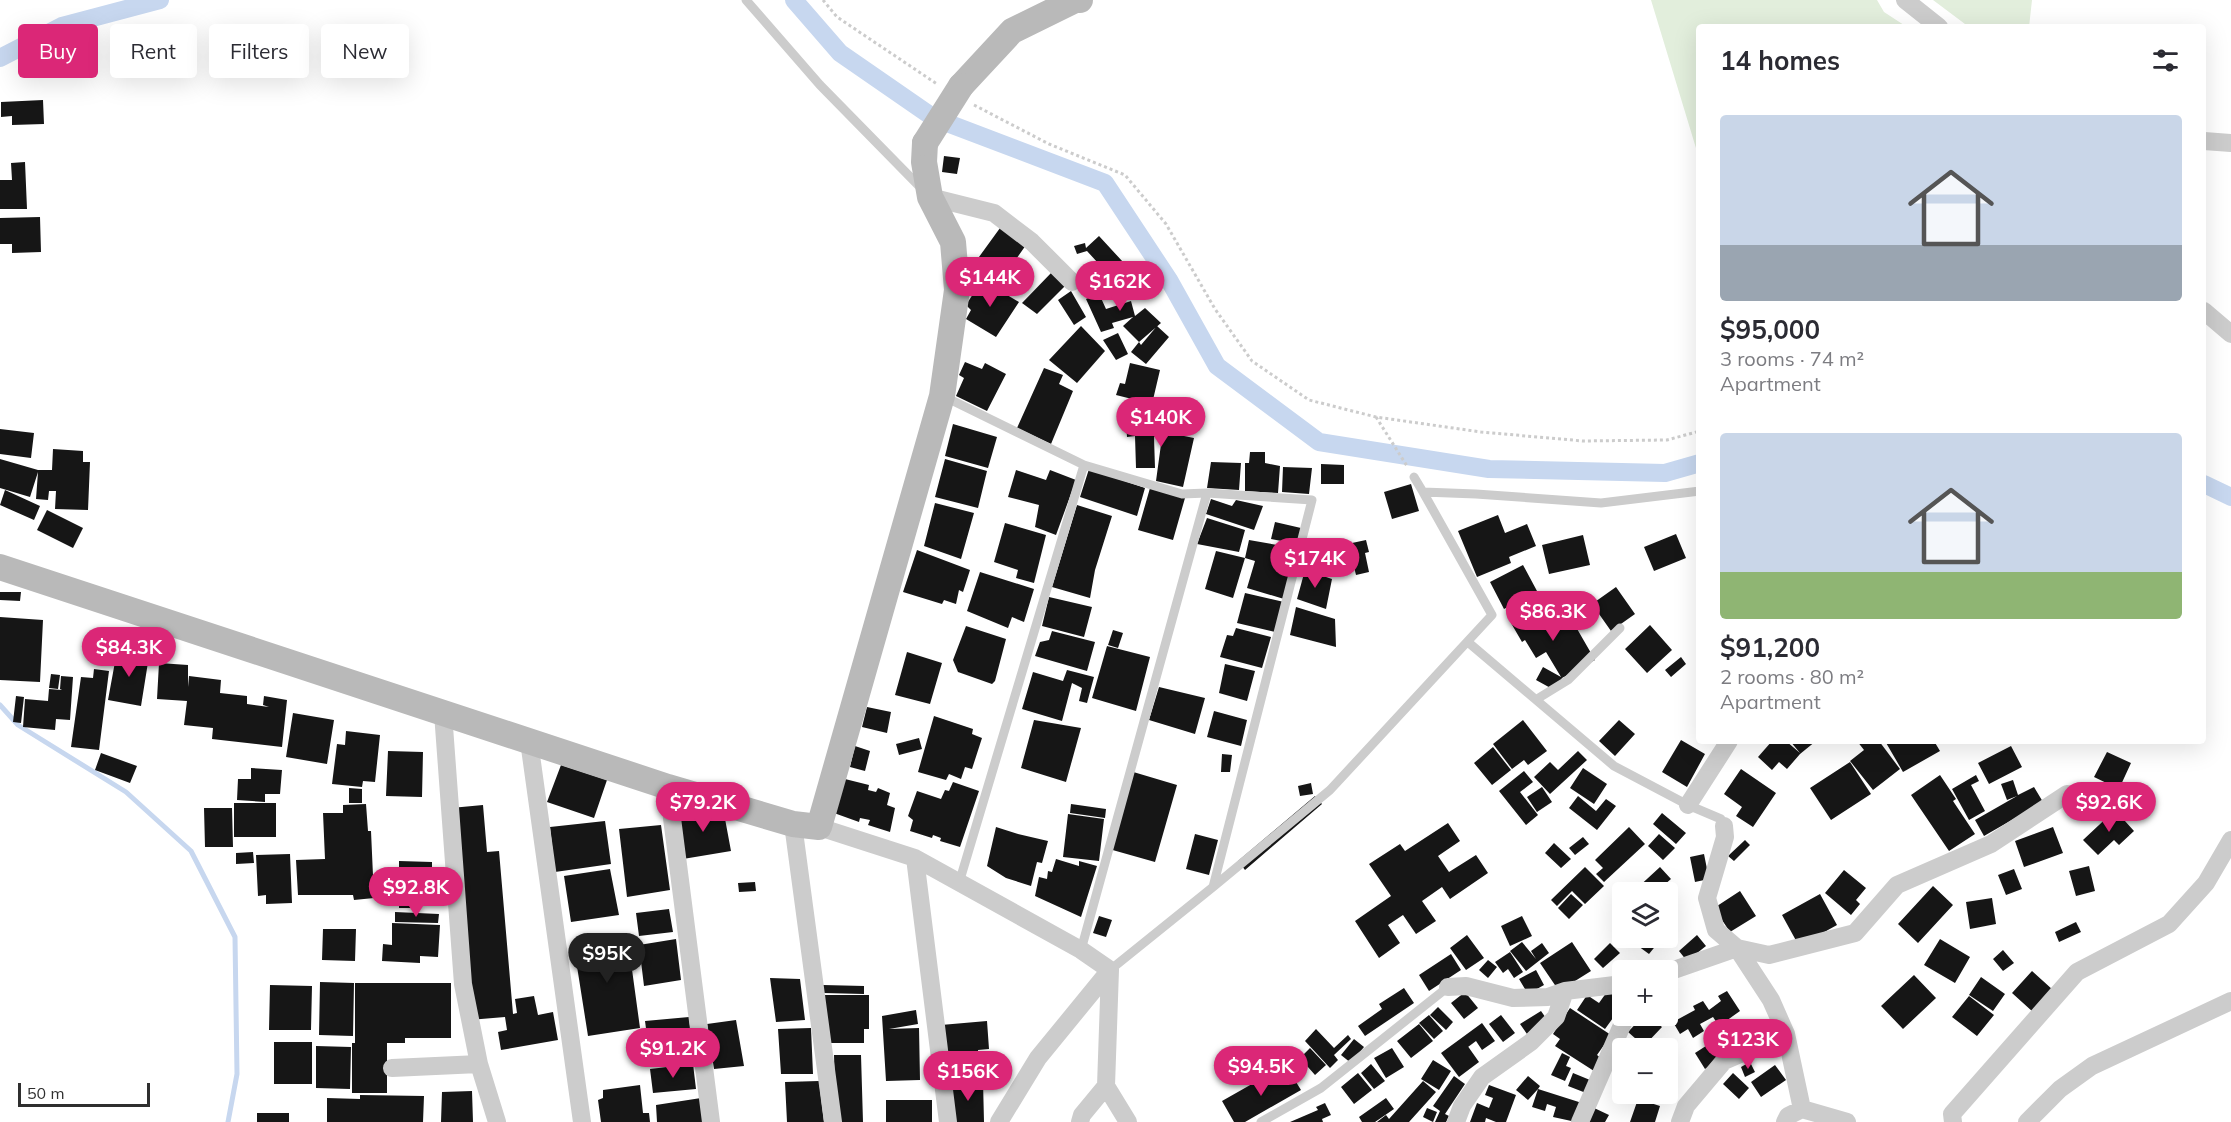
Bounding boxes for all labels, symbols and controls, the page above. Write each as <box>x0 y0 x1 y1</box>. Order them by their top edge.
chip: Buy <box>18 24 98 78</box>
chip: Rent <box>110 24 197 78</box>
chip: Filters <box>209 24 309 78</box>
chip: New <box>321 24 409 78</box>
text: 14 homes <box>1720 44 1840 77</box>
icon: filters <box>2149 44 2182 77</box>
icon: home <box>1897 154 2005 262</box>
pin: $144K <box>948 257 1032 308</box>
pin: $162K <box>1078 261 1162 312</box>
text: $144K <box>959 264 1021 289</box>
text: $162K <box>1089 268 1151 293</box>
text: $95,000 <box>1720 313 1820 346</box>
text: 3 rooms · 74 m² <box>1720 346 1864 371</box>
text: Apartment <box>1720 371 1821 396</box>
pin: $140K <box>1119 397 1203 448</box>
text: $140K <box>1130 404 1192 429</box>
icon: home <box>1897 472 2005 580</box>
pin: $174K <box>1273 538 1357 589</box>
text: $174K <box>1284 545 1346 570</box>
pin: $86.3K <box>1504 591 1602 642</box>
text: $86.3K <box>1520 598 1586 623</box>
pin: $84.3K <box>80 627 178 678</box>
text: $91,200 <box>1720 631 1820 664</box>
text: $84.3K <box>96 634 162 659</box>
text: 2 rooms · 80 m² <box>1720 664 1864 689</box>
text: Apartment <box>1720 689 1821 714</box>
pin: $79.2K <box>654 782 752 833</box>
pin: $92.6K <box>2060 782 2158 833</box>
text: $79.2K <box>670 789 736 814</box>
text: $92.6K <box>2076 789 2142 814</box>
pin: $92.8K <box>367 867 465 918</box>
text: $92.8K <box>383 874 449 899</box>
map controls <box>1612 882 1678 1104</box>
button: layers <box>1612 882 1678 948</box>
pin: $95K <box>571 933 643 984</box>
text: $95K <box>582 940 632 965</box>
button: + <box>1612 960 1678 1026</box>
pin: $123K <box>1706 1019 1790 1070</box>
text: $123K <box>1717 1026 1779 1051</box>
pin: $91.2K <box>624 1028 722 1079</box>
text: $91.2K <box>640 1035 706 1060</box>
button: − <box>1612 1038 1678 1104</box>
pin: $94.5K <box>1212 1046 1310 1097</box>
pin: $156K <box>926 1051 1010 1102</box>
text: $94.5K <box>1228 1053 1294 1078</box>
text: $156K <box>937 1058 999 1083</box>
scale bar <box>18 1080 150 1108</box>
text: 50 m <box>27 1083 64 1103</box>

